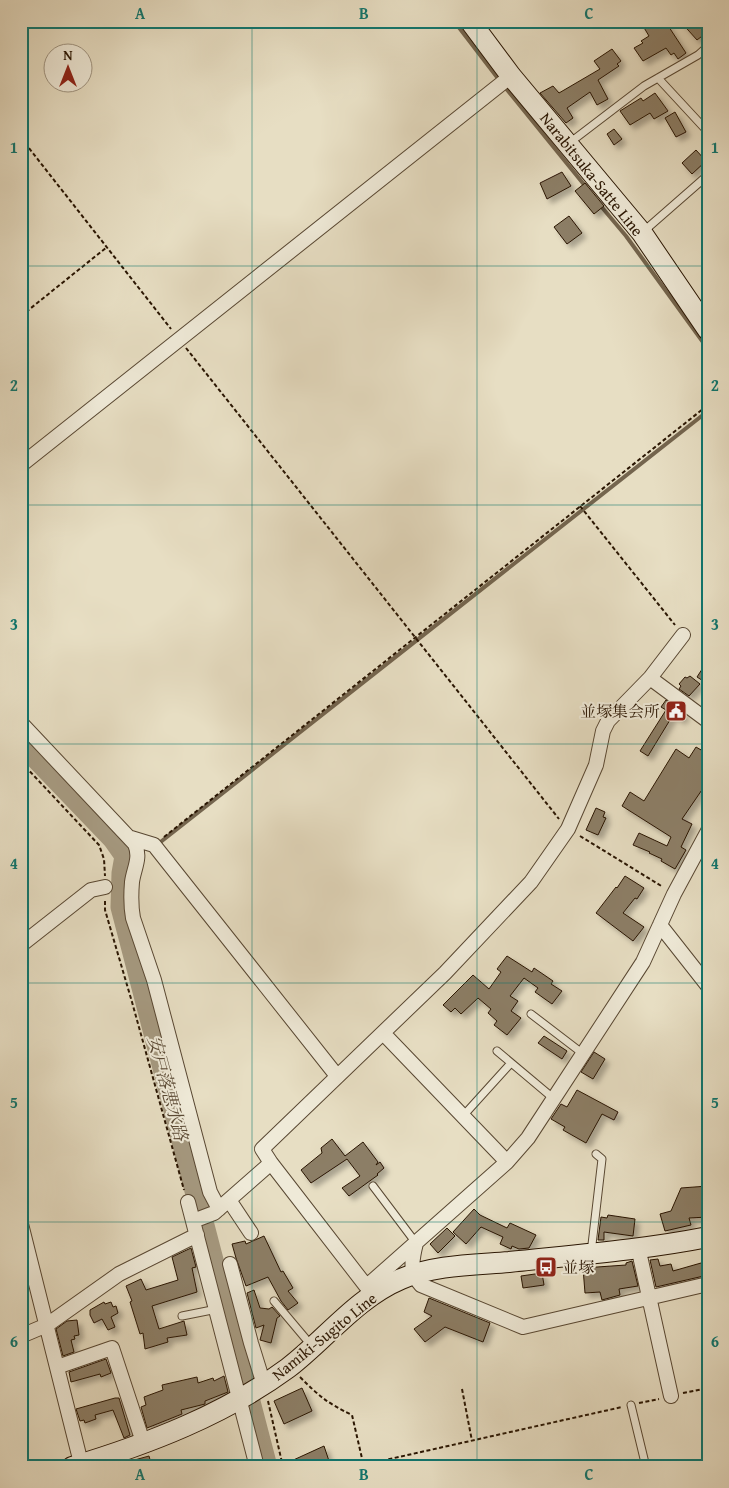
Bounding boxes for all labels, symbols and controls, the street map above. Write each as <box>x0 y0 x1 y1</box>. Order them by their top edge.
text: A <box>135 1 146 25</box>
text: B <box>359 1 369 25</box>
text: C <box>584 1 594 25</box>
north arrow <box>42 42 92 92</box>
text: N <box>63 45 73 65</box>
street label: Narabitsuka-Satte Line <box>534 107 650 241</box>
text: 1 <box>10 135 18 159</box>
text: 1 <box>711 135 719 159</box>
text: 2 <box>10 373 18 397</box>
text: 2 <box>711 373 719 397</box>
text: 3 <box>10 612 18 636</box>
text: 3 <box>711 612 719 636</box>
place label: 並塚集会所 <box>580 699 660 723</box>
public building icon: 並塚集会所 <box>664 699 688 723</box>
text: 4 <box>10 851 18 875</box>
text: 4 <box>711 851 719 875</box>
water label: 安戸落悪水路 <box>141 1032 196 1146</box>
text: 5 <box>10 1090 18 1114</box>
text: 5 <box>711 1090 719 1114</box>
bus stop icon: 並塚 <box>534 1255 558 1279</box>
place label: 並塚 <box>562 1255 594 1279</box>
street label: Namiki-Sugito Line <box>266 1286 382 1386</box>
text: 6 <box>10 1329 18 1353</box>
text: 6 <box>711 1329 719 1353</box>
text: A <box>135 1462 146 1486</box>
text: B <box>359 1462 369 1486</box>
text: C <box>584 1462 594 1486</box>

